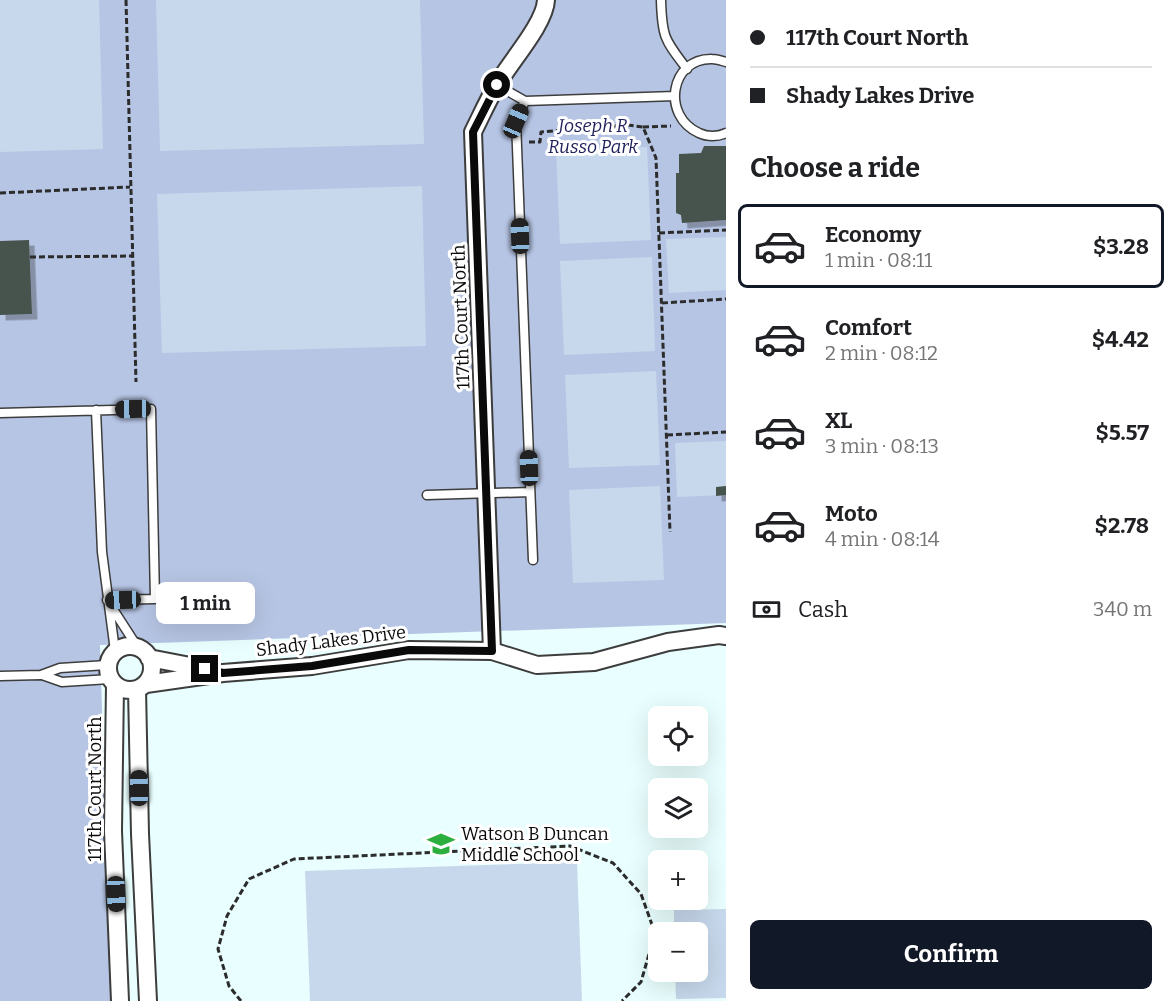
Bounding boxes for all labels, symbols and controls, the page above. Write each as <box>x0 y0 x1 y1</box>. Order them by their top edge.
text: 117th Court North <box>786 24 968 51</box>
route start <box>483 71 510 98</box>
text: Shady Lakes Drive <box>786 82 974 109</box>
car <box>501 101 531 141</box>
park label: Joseph R Russo Park <box>548 115 638 158</box>
text: Choose a ride <box>750 152 920 184</box>
car <box>510 218 530 254</box>
icon: car <box>753 219 807 273</box>
text: Economy <box>825 221 921 248</box>
text: $3.28 <box>1093 233 1149 260</box>
street label: 117th Court North <box>447 244 475 390</box>
text: 1 min · 08:11 <box>825 248 932 272</box>
icon: car <box>753 312 807 366</box>
text: Comfort <box>825 314 912 341</box>
text: $4.42 <box>1092 326 1149 353</box>
text: 2 min · 08:12 <box>825 341 938 365</box>
car <box>115 400 151 418</box>
icon: car <box>753 405 807 459</box>
text: XL <box>825 407 852 434</box>
text: $5.57 <box>1095 419 1149 446</box>
text: 3 min · 08:13 <box>825 434 939 458</box>
car <box>519 450 539 486</box>
icon: car <box>753 498 807 552</box>
text: Moto <box>825 500 878 527</box>
text: $2.78 <box>1095 512 1149 539</box>
text: 4 min · 08:14 <box>825 527 939 551</box>
callout: 1 min <box>156 582 254 624</box>
car <box>105 590 141 610</box>
text: 1 min <box>180 591 231 615</box>
icon: cash <box>750 593 783 626</box>
text: Cash <box>798 596 848 623</box>
text: 340 m <box>1093 597 1152 621</box>
street label: Shady Lakes Drive <box>255 621 407 661</box>
route end <box>191 655 218 682</box>
map controls <box>648 706 708 982</box>
button: locate <box>648 706 708 766</box>
street label: 117th Court North <box>84 716 106 862</box>
car <box>130 770 148 806</box>
button: layers <box>648 778 708 838</box>
place label: Watson B Duncan Middle School <box>461 823 609 866</box>
school or university icon: Watson B Duncan Middle School <box>426 829 456 859</box>
button: + <box>648 850 708 910</box>
car <box>106 876 126 912</box>
button: Confirm <box>750 920 1152 989</box>
button: − <box>648 922 708 982</box>

